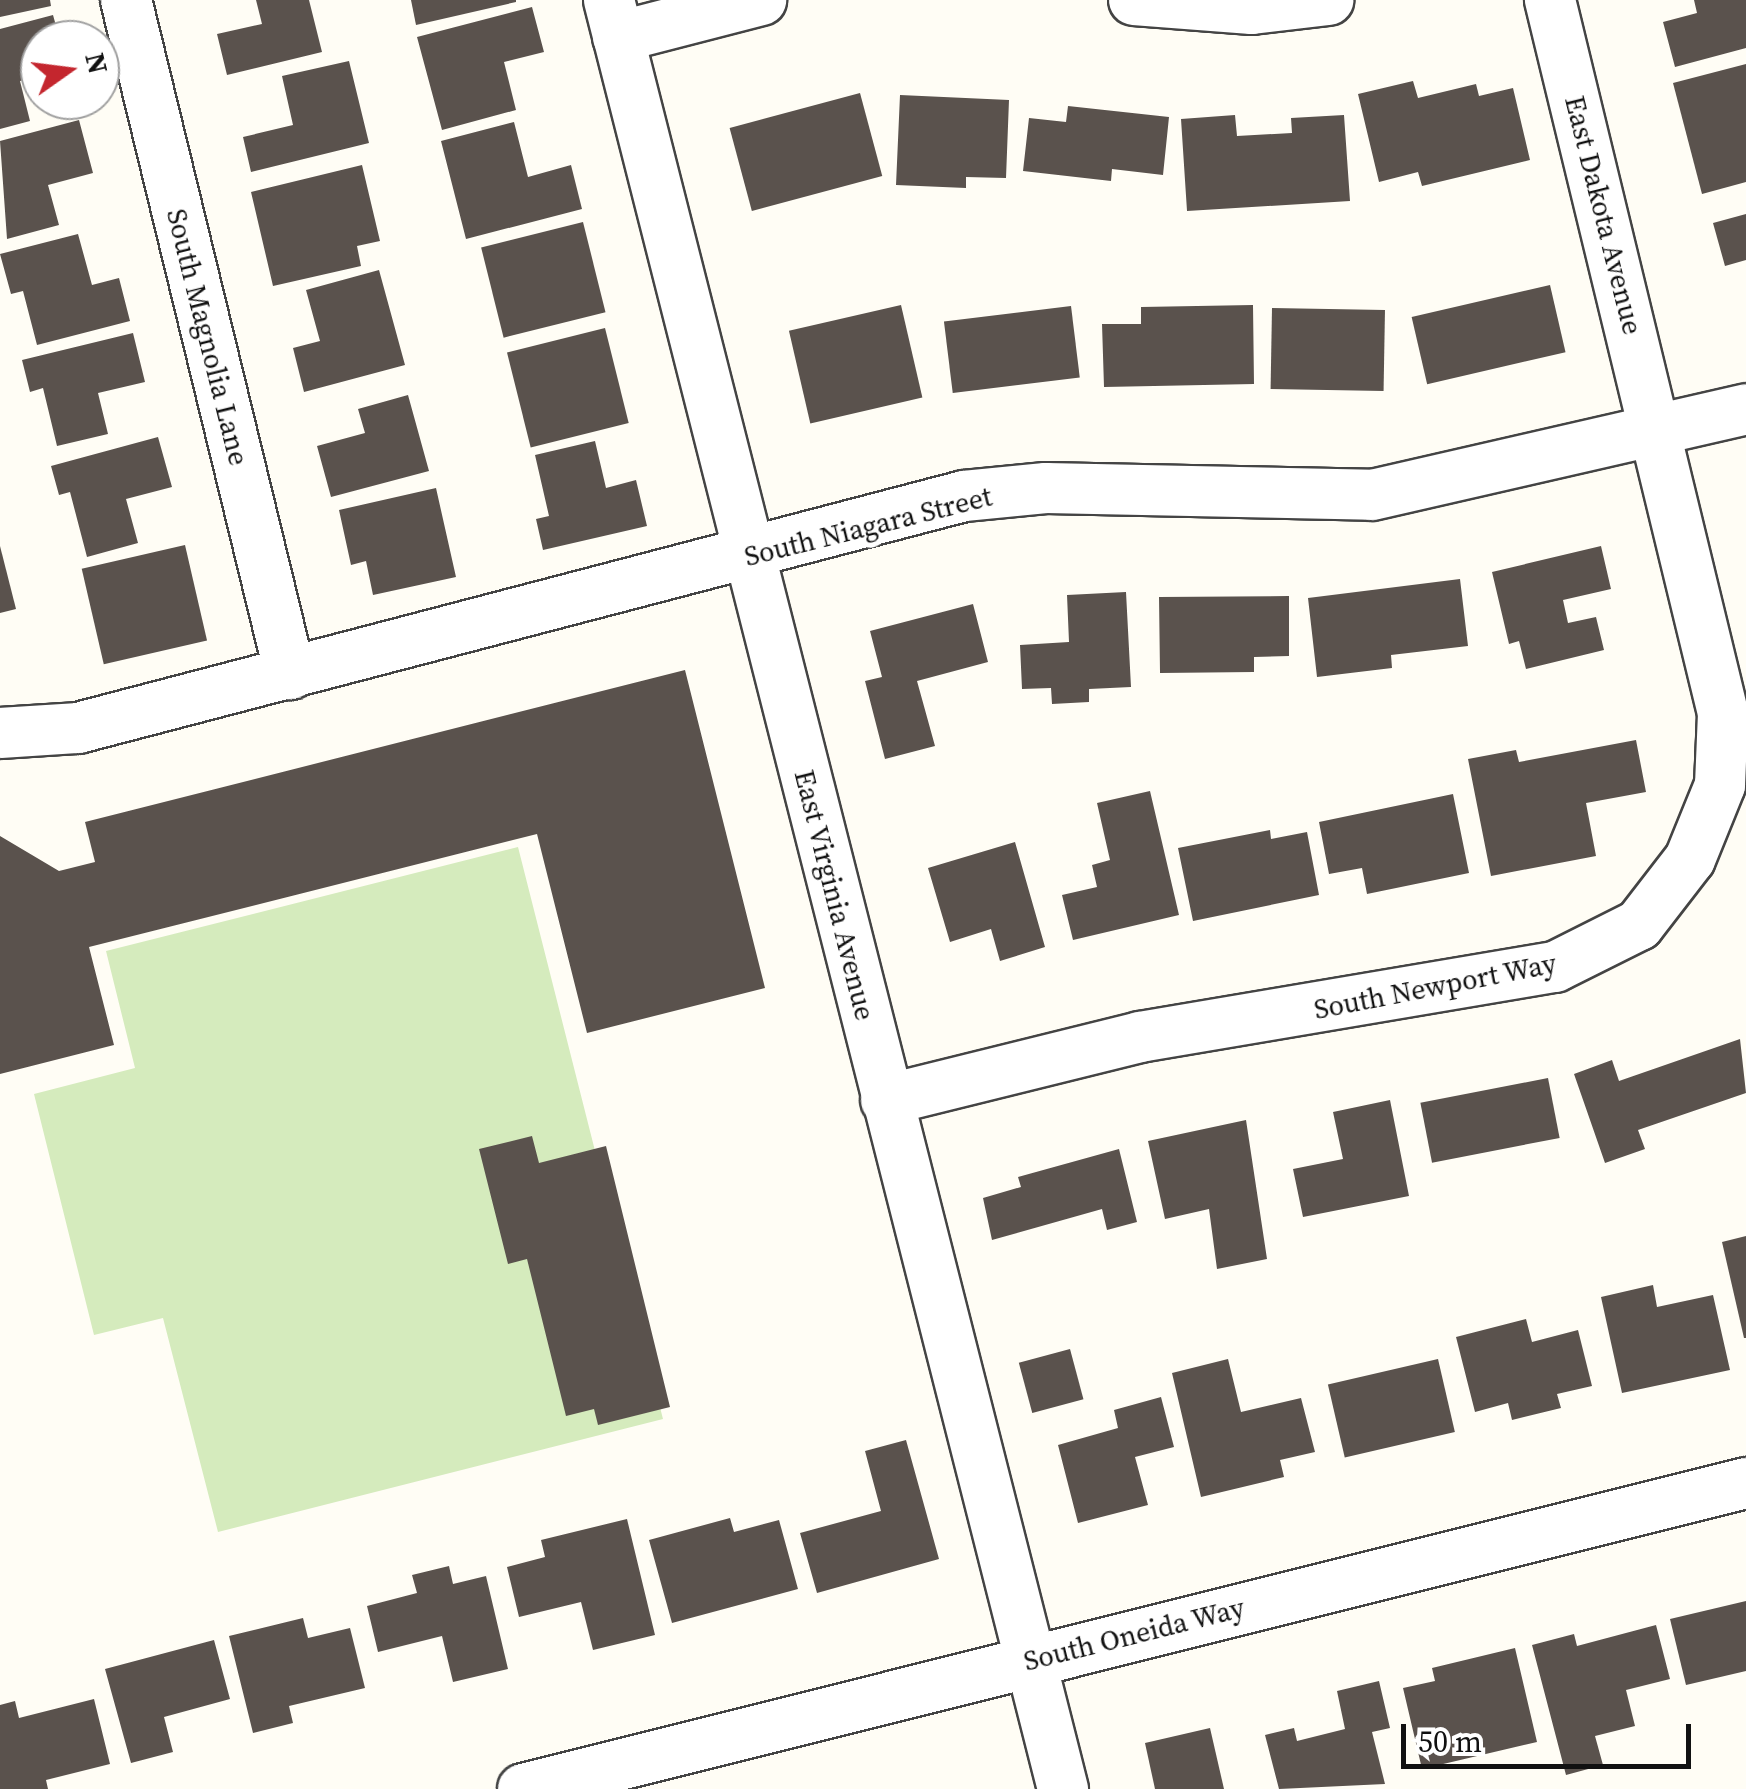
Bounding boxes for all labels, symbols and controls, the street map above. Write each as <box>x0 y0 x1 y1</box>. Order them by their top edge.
north arrow <box>20 20 120 120</box>
text: N <box>76 49 118 78</box>
street label: East Dakota Avenue <box>1558 92 1650 338</box>
street label: South Magnolia Lane <box>160 205 256 469</box>
street label: South Niagara Street <box>741 479 995 573</box>
street label: East Virginia Avenue <box>788 766 882 1024</box>
street label: South Newport Way <box>1311 946 1559 1026</box>
street label: South Oneida Way <box>1020 1590 1248 1678</box>
scale bar <box>1406 1704 1696 1766</box>
text: 50 m <box>1418 1721 1482 1762</box>

